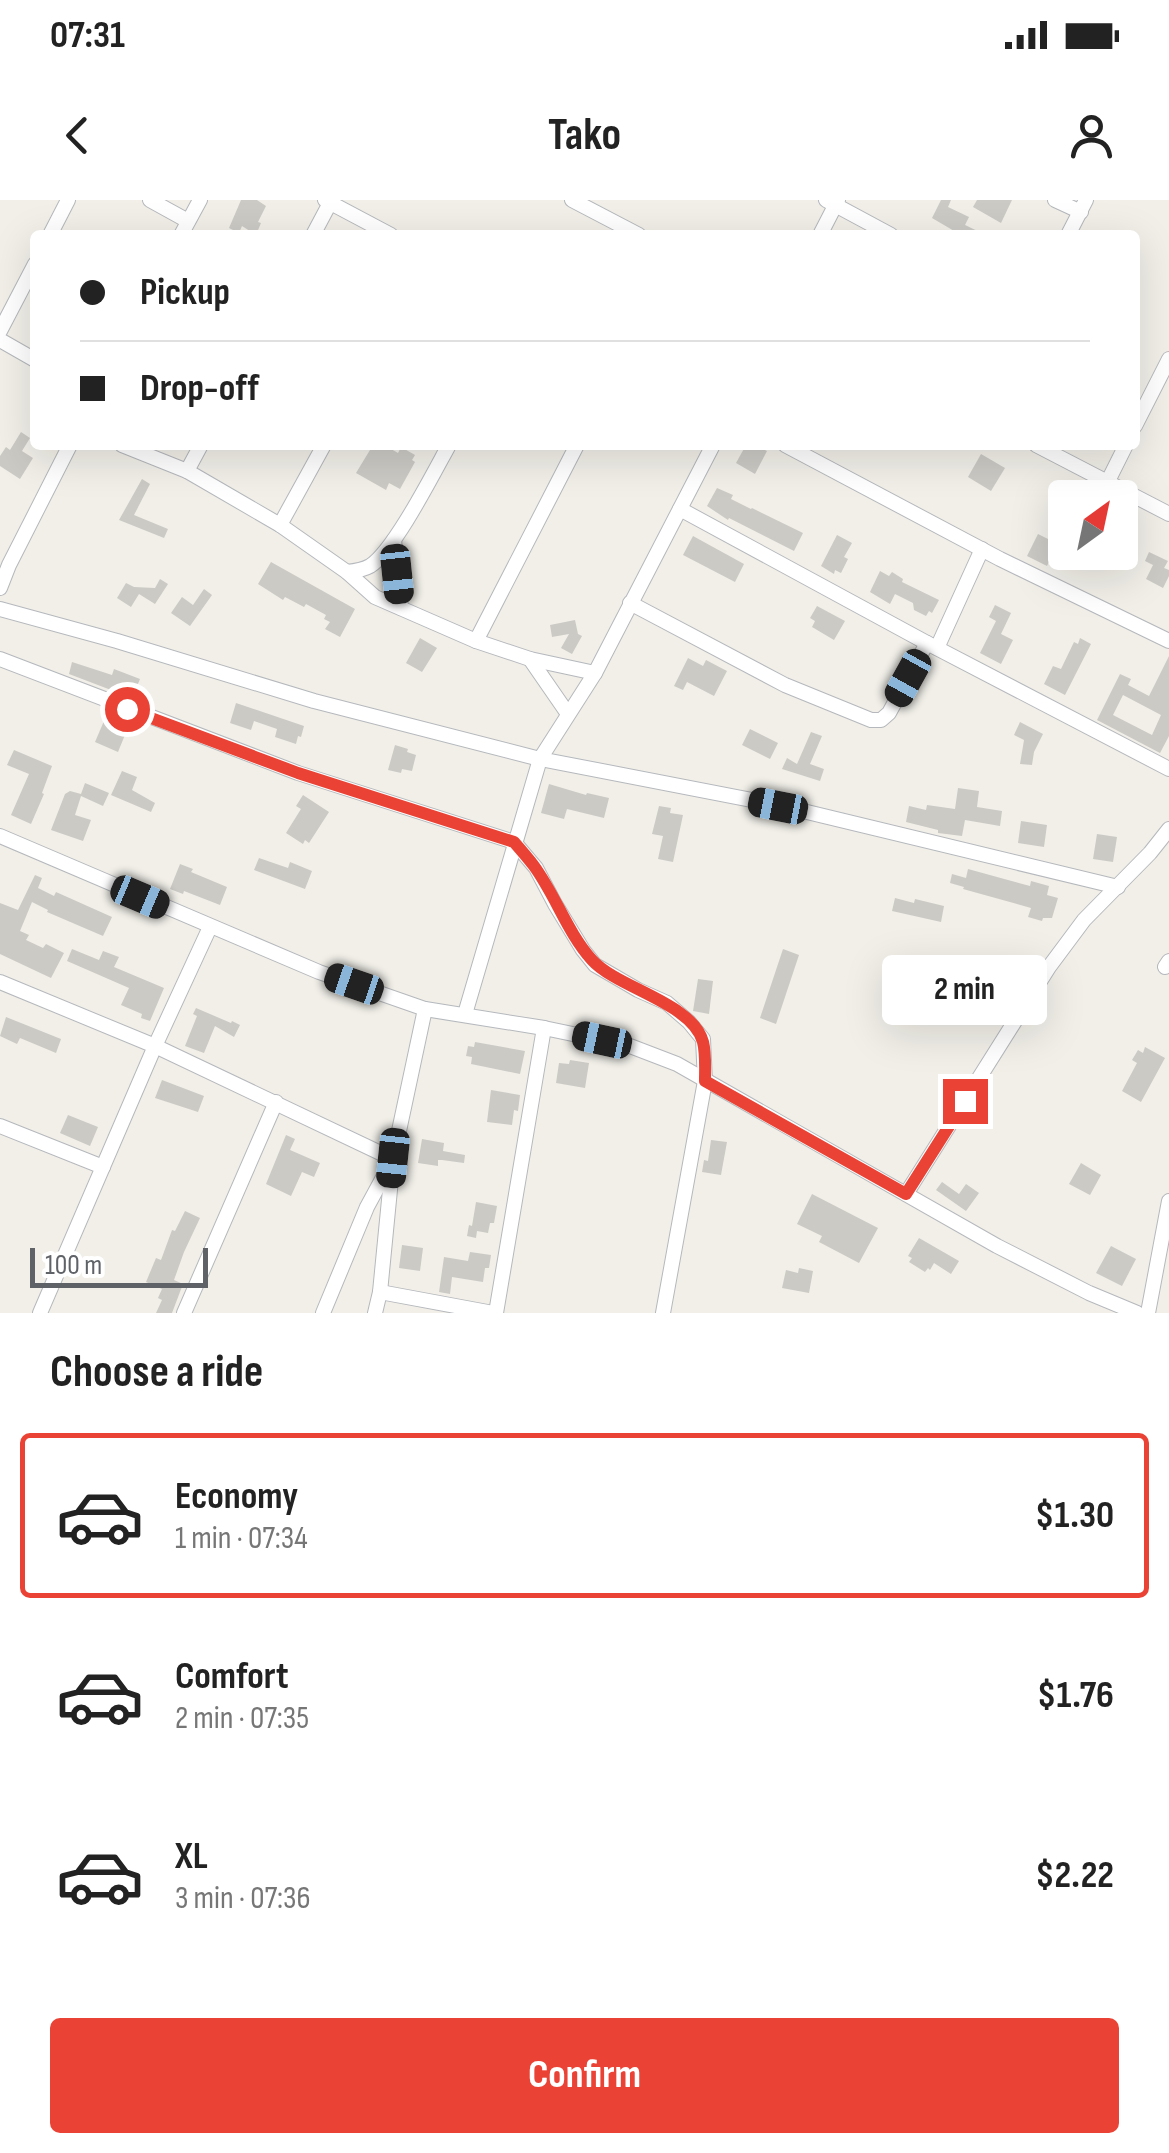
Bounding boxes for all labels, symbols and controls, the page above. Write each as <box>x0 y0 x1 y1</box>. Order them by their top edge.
text: 07:31 <box>50 13 125 58</box>
icon: back <box>50 108 105 163</box>
text: Tako <box>548 108 621 163</box>
icon: person <box>1064 108 1119 163</box>
text: Pickup <box>140 270 230 315</box>
text: Drop-off <box>140 366 259 411</box>
north arrow <box>1048 480 1138 570</box>
map controls <box>1048 480 1138 570</box>
car <box>379 543 415 605</box>
car <box>880 644 936 712</box>
route start <box>105 687 150 732</box>
car <box>746 786 810 826</box>
car <box>107 871 173 923</box>
callout: 2 min <box>882 956 1048 1026</box>
car <box>321 960 387 1008</box>
text: 2 min <box>934 970 995 1009</box>
car <box>570 1019 634 1061</box>
route end <box>943 1079 988 1124</box>
car <box>375 1127 411 1189</box>
scale bar <box>30 1243 208 1288</box>
text: 100 m <box>45 1249 102 1282</box>
text: Choose a ride <box>50 1345 263 1400</box>
icon: car <box>55 1471 145 1561</box>
text: Economy <box>175 1474 298 1519</box>
text: $1.30 <box>1035 1493 1114 1538</box>
text: 1 min · 07:34 <box>175 1519 308 1558</box>
icon: car <box>55 1651 145 1741</box>
text: Comfort <box>175 1654 289 1699</box>
text: $1.76 <box>1037 1673 1114 1718</box>
text: 2 min · 07:35 <box>175 1699 309 1738</box>
icon: car <box>55 1831 145 1921</box>
text: XL <box>175 1834 208 1879</box>
text: $2.22 <box>1035 1853 1114 1898</box>
text: 3 min · 07:36 <box>175 1879 310 1918</box>
button: Confirm <box>50 2018 1119 2133</box>

